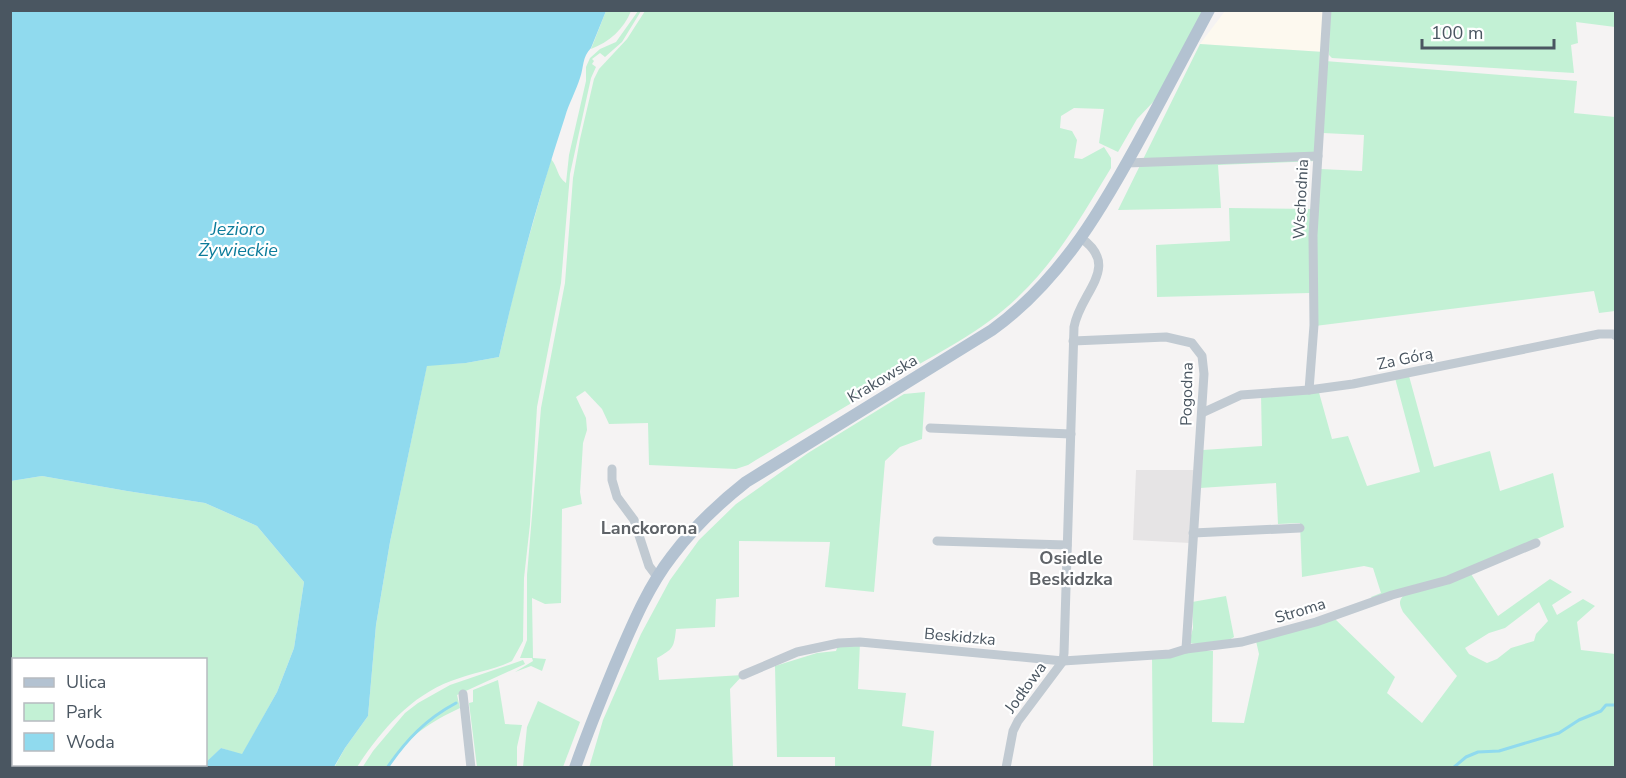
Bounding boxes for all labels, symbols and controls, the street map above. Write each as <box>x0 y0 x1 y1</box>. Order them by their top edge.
scale bar <box>1422 12 1554 50</box>
text: 100 m <box>1431 21 1483 45</box>
street label: Wschodnia <box>1288 158 1314 240</box>
water label: Jezioro Żywieckie <box>198 217 278 262</box>
street label: Za Górą <box>1375 342 1435 376</box>
street label: Krakowska <box>843 349 922 408</box>
street label: Pogodna <box>1175 362 1199 426</box>
district label: Lanckorona <box>601 516 697 540</box>
district label: Osiedle Beskidzka <box>1029 546 1113 591</box>
street label: Stroma <box>1272 593 1328 629</box>
street label: Beskidzka <box>923 623 997 651</box>
street label: Jodłowa <box>999 657 1052 719</box>
legend <box>12 658 207 766</box>
text: Ulica <box>66 670 106 694</box>
text: Park <box>66 700 103 724</box>
text: Woda <box>66 730 115 754</box>

